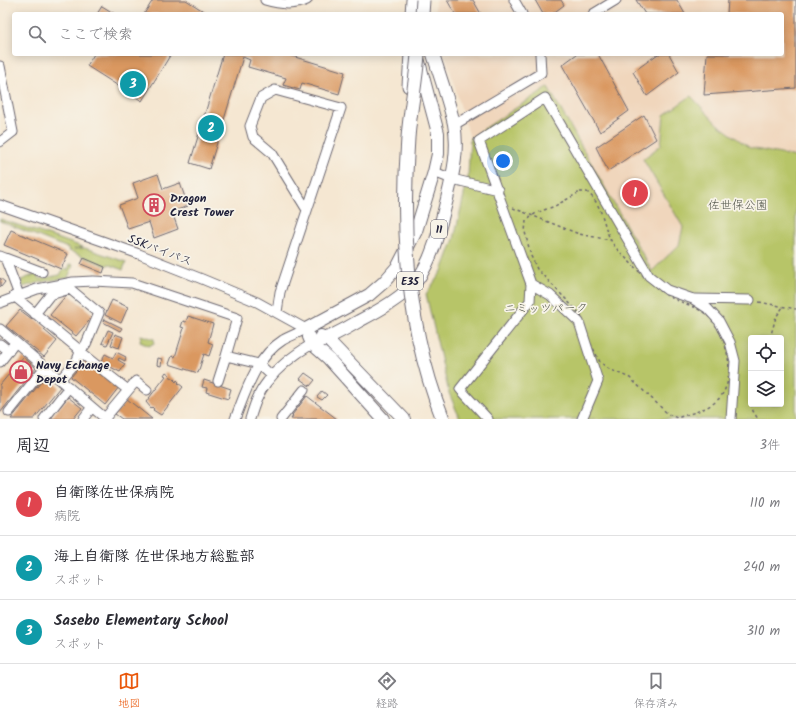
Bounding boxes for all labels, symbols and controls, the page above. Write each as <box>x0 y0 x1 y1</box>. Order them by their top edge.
search box <box>12 12 784 56</box>
icon: search <box>26 23 48 45</box>
text: ここで検索 <box>58 23 133 47</box>
pin: 3 <box>120 69 146 99</box>
pin: 2 <box>198 113 224 143</box>
your location <box>493 151 513 171</box>
pin: 1 <box>622 178 648 208</box>
place label: Dragon Crest Tower <box>170 189 235 222</box>
building icon: Dragon Crest Tower <box>141 192 167 218</box>
park label: 佐世保公園 <box>708 196 768 215</box>
road number: 11 <box>431 220 447 238</box>
street label: SSKバイパス <box>125 229 195 271</box>
road number: E35 <box>397 272 423 290</box>
park label: ニミッツパーク <box>504 299 588 318</box>
map controls <box>748 335 784 407</box>
button: locate <box>748 335 784 371</box>
place label: Navy Echange Depot <box>36 356 109 389</box>
shop icon: Navy Echange Depot <box>8 359 34 385</box>
button: layers <box>748 371 784 407</box>
text: 周辺 <box>16 433 50 460</box>
text: 3件 <box>760 435 780 456</box>
text: 自衛隊佐世保病院 <box>54 481 174 505</box>
text: 1 <box>27 493 31 514</box>
text: 110 m <box>750 493 780 514</box>
text: 病院 <box>54 506 80 527</box>
text: 海上自衛隊 佐世保地方総監部 <box>54 545 255 569</box>
text: 2 <box>25 557 33 578</box>
text: 240 m <box>743 557 780 578</box>
text: スポット <box>54 570 106 591</box>
text: Sasebo Elementary School <box>54 609 228 633</box>
text: 3 <box>25 621 33 642</box>
text: 310 m <box>746 621 780 642</box>
text: スポット <box>54 634 106 655</box>
tab: 地図 <box>118 670 140 713</box>
tab: 経路 <box>376 670 398 713</box>
tab: 保存済み <box>634 670 678 713</box>

